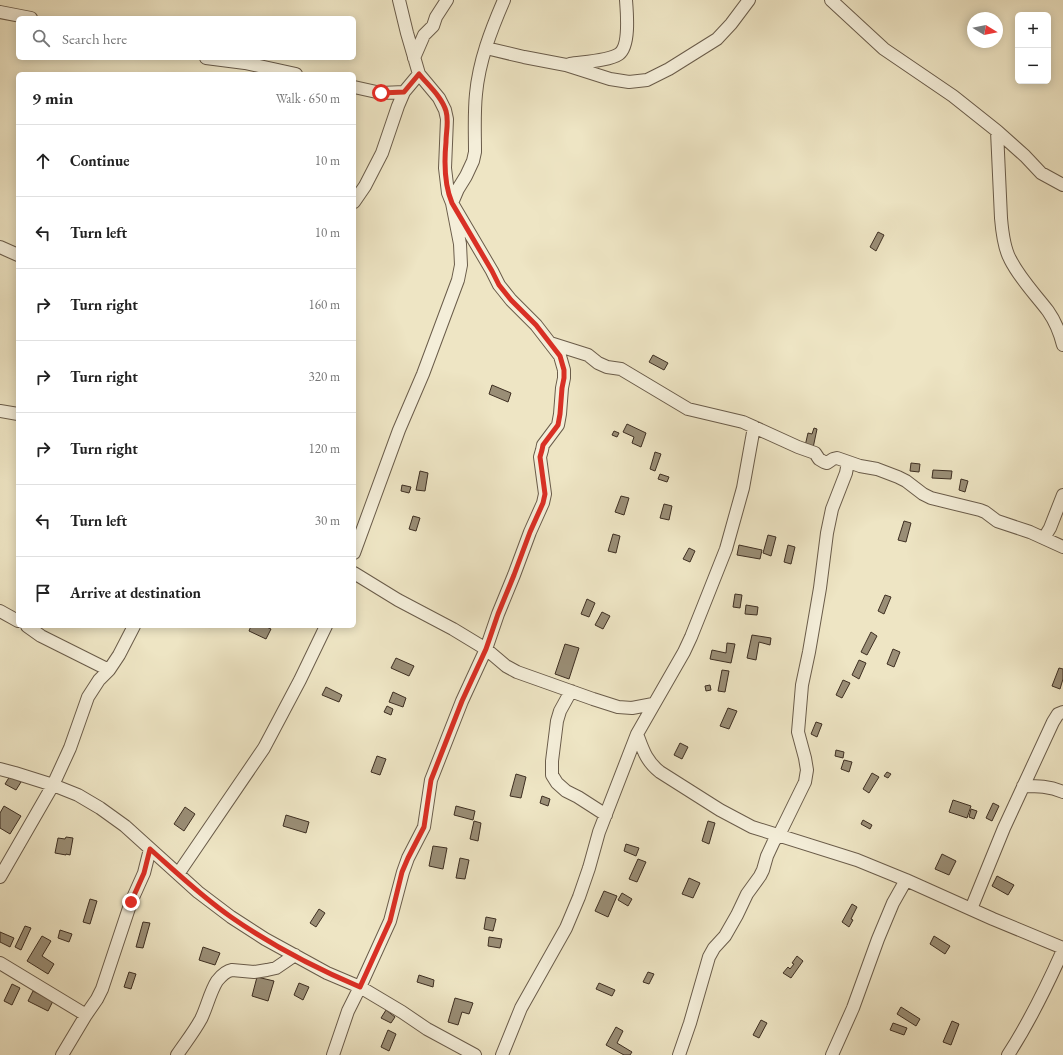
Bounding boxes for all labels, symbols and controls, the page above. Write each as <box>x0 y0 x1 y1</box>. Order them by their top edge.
north arrow <box>967 12 1003 48</box>
map controls <box>1015 12 1051 84</box>
button: + <box>1015 12 1051 48</box>
search box <box>16 16 356 60</box>
icon: search <box>30 27 52 49</box>
text: Search here <box>62 29 127 48</box>
button: − <box>1015 48 1051 84</box>
route start <box>372 84 390 102</box>
text: 9 min <box>32 87 73 109</box>
text: Walk · 650 m <box>276 90 340 107</box>
icon: ahead <box>32 150 54 172</box>
text: Continue <box>70 151 130 170</box>
text: 10 m <box>315 152 340 169</box>
icon: left <box>32 222 54 244</box>
text: Turn left <box>70 223 127 242</box>
text: 10 m <box>315 224 340 241</box>
icon: right <box>32 294 54 316</box>
text: Turn right <box>70 295 138 314</box>
text: 160 m <box>309 296 340 313</box>
icon: right <box>32 366 54 388</box>
text: Turn right <box>70 367 138 386</box>
text: 320 m <box>309 368 340 385</box>
icon: right <box>32 438 54 460</box>
text: Turn right <box>70 439 138 458</box>
text: 120 m <box>309 440 340 457</box>
icon: left <box>32 510 54 532</box>
text: Turn left <box>70 511 127 530</box>
text: 30 m <box>315 512 340 529</box>
icon: arrive <box>32 582 54 604</box>
text: Arrive at destination <box>70 583 201 602</box>
route end <box>122 893 140 911</box>

